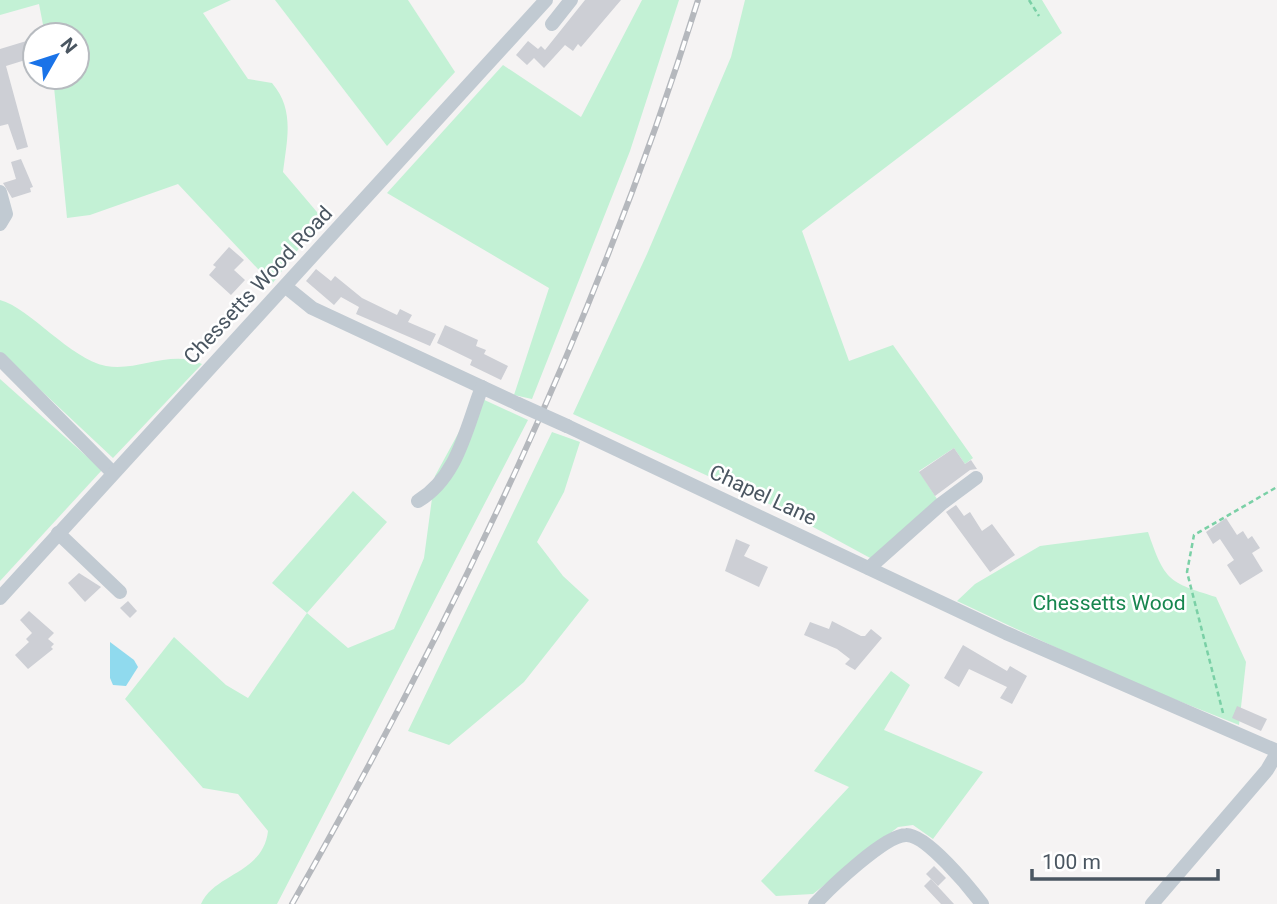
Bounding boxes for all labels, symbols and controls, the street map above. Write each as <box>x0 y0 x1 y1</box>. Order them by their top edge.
north arrow <box>21 21 91 91</box>
text: N <box>56 33 82 58</box>
street label: Chessetts Wood Road <box>179 201 337 369</box>
street label: Chapel Lane <box>706 460 820 530</box>
park label: Chessetts Wood <box>1032 591 1186 615</box>
scale bar <box>1032 838 1218 882</box>
text: 100 m <box>1042 850 1101 874</box>

